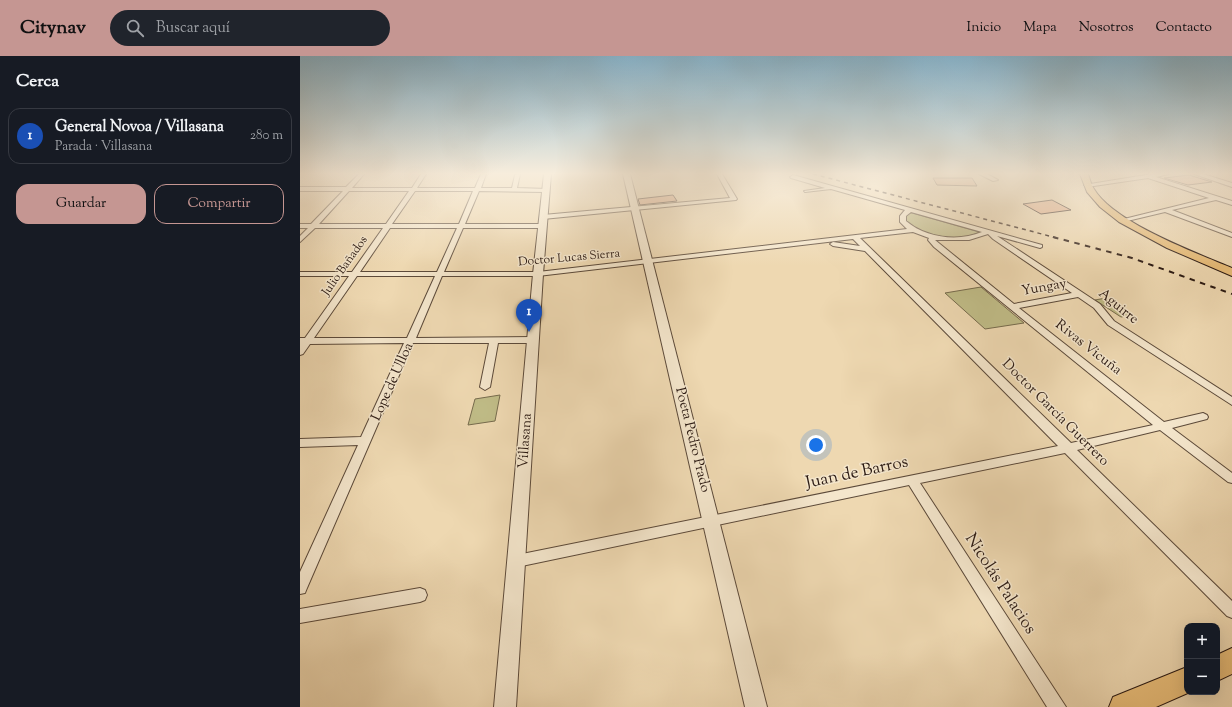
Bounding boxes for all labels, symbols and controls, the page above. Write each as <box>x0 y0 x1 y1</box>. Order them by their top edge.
search box <box>110 10 390 46</box>
text: Citynav <box>20 15 86 42</box>
icon: search <box>124 17 146 39</box>
text: Buscar aquí <box>156 18 230 39</box>
text: Inicio <box>967 18 1001 38</box>
text: Mapa <box>1023 18 1057 38</box>
text: Nosotros <box>1079 18 1134 38</box>
text: Contacto <box>1156 18 1212 38</box>
text: Cerca <box>16 70 59 94</box>
text: General Novoa / Villasana <box>55 117 224 138</box>
text: 1 <box>28 127 32 145</box>
text: 280 m <box>250 127 283 145</box>
text: Parada · Villasana <box>55 138 152 156</box>
button: Guardar <box>16 184 146 224</box>
button: Compartir <box>154 184 284 224</box>
street label: Julio Bañados <box>317 232 373 301</box>
street label: Doctor Lucas Sierra <box>517 245 621 271</box>
street label: Yungay <box>1020 274 1068 302</box>
street label: Aguirre <box>1093 284 1143 330</box>
pin: 1 <box>516 299 542 332</box>
street label: Rivas Vicuña <box>1050 316 1126 381</box>
street label: Lope de Ulloa <box>367 339 419 424</box>
street label: Doctor García Guerrero <box>997 355 1113 471</box>
street label: Poeta Pedro Prado <box>669 385 715 495</box>
street label: Villasana <box>514 412 538 469</box>
your location <box>806 435 826 455</box>
street label: Juan de Barros <box>803 450 911 496</box>
street label: Nicolás Palacios <box>958 529 1042 639</box>
map controls <box>1184 623 1220 695</box>
button: + <box>1184 623 1220 659</box>
button: − <box>1184 659 1220 695</box>

